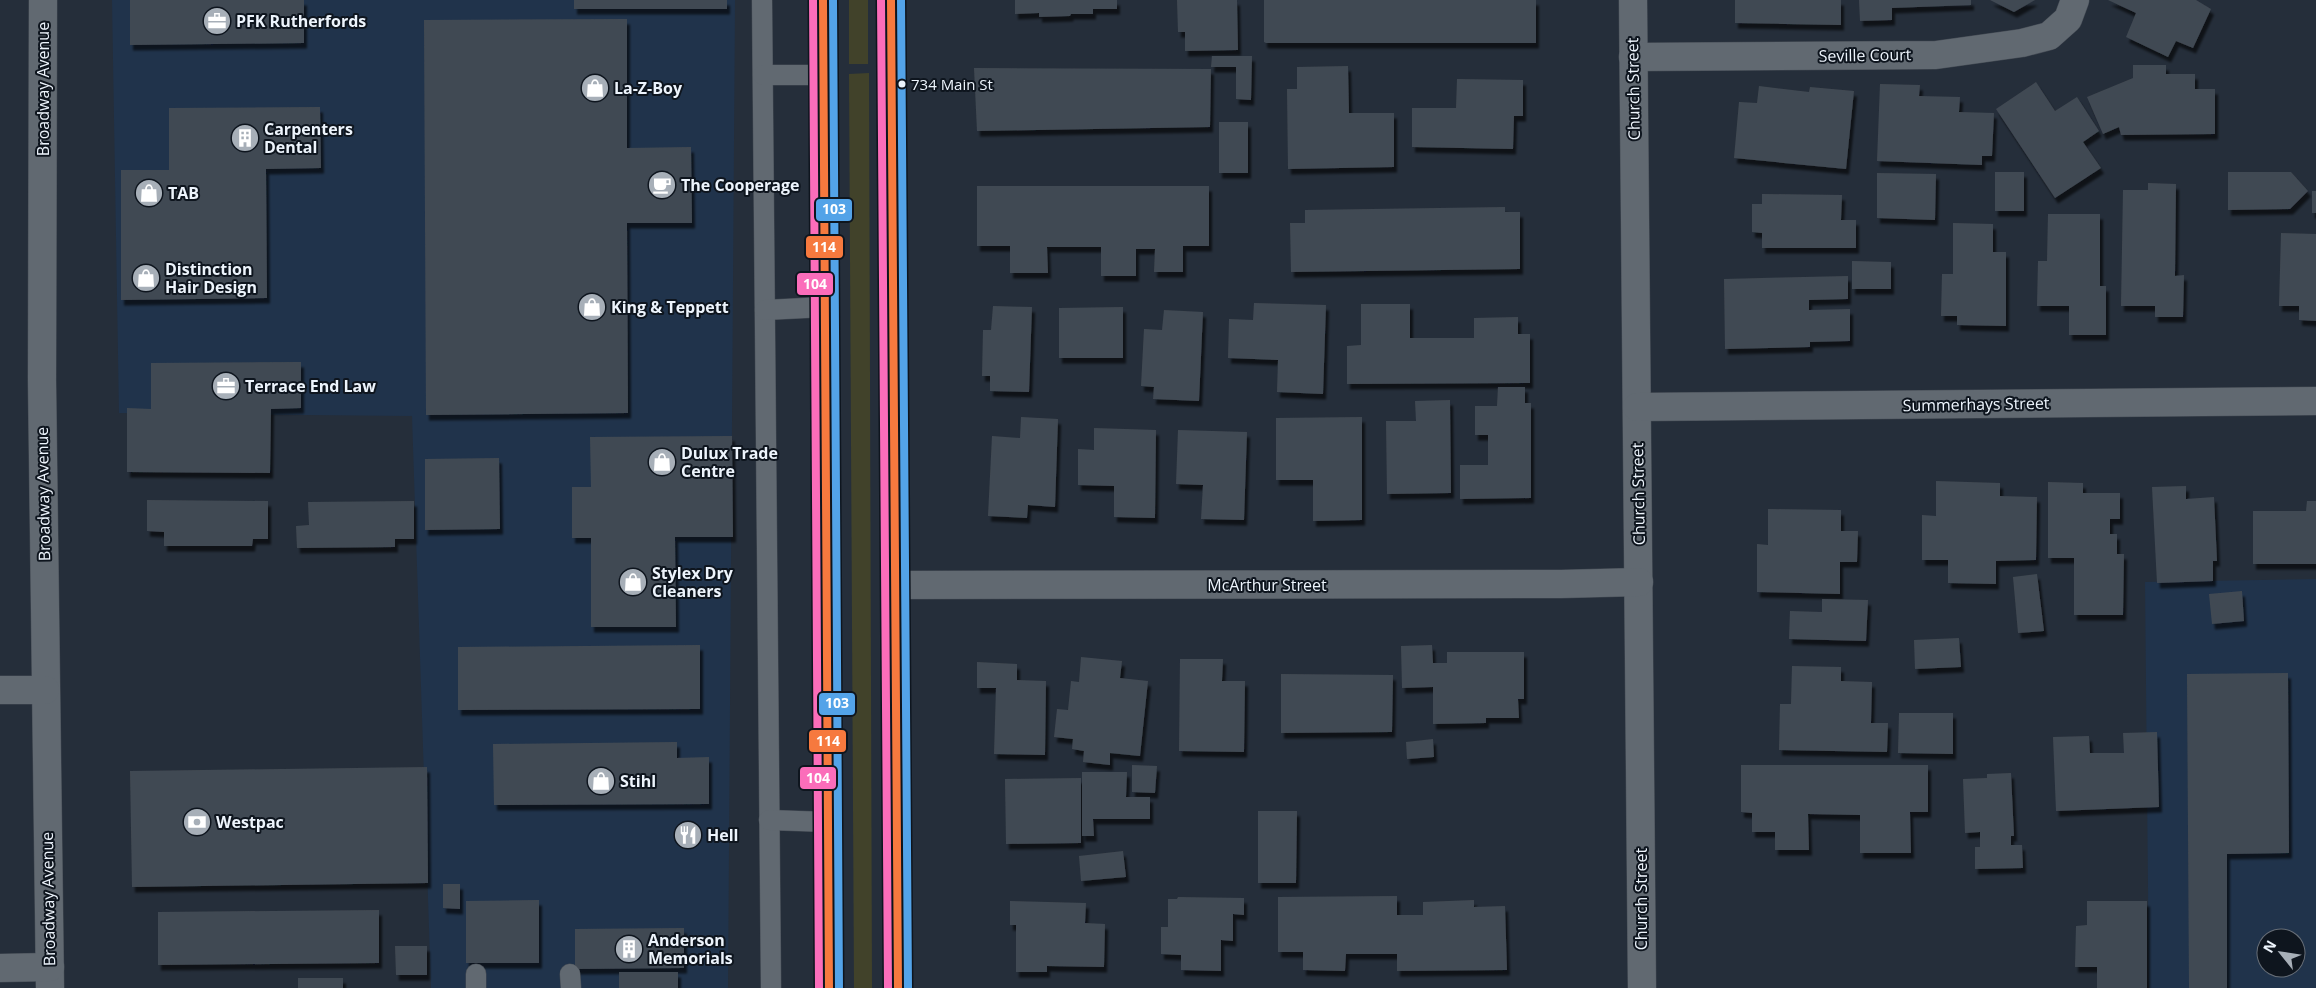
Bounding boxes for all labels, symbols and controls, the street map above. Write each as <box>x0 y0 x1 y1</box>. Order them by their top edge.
office icon: PFK Rutherfords <box>202 6 232 36</box>
place label: PFK Rutherfords <box>236 10 366 32</box>
street label: Broadway Avenue <box>32 22 54 156</box>
street label: Church Street <box>1621 37 1645 140</box>
street label: Seville Court <box>1818 43 1912 67</box>
shop icon: La-Z-Boy <box>580 73 610 103</box>
place label: 734 Main St <box>911 74 993 94</box>
place label: La-Z-Boy <box>614 77 683 99</box>
marker: 734 Main St <box>897 79 907 89</box>
place label: Carpenters Dental <box>264 118 353 158</box>
building icon: Carpenters Dental <box>230 123 260 153</box>
cafe icon: The Cooperage <box>647 170 677 200</box>
place label: The Cooperage <box>681 174 799 196</box>
shop icon: TAB <box>134 178 164 208</box>
place label: TAB <box>168 182 199 204</box>
line badge: 103 <box>815 198 853 222</box>
text: 103 <box>822 199 846 218</box>
line badge: 114 <box>805 235 844 259</box>
text: 114 <box>812 237 836 256</box>
place label: Distinction Hair Design <box>165 258 257 298</box>
shop icon: Distinction Hair Design <box>131 263 161 293</box>
line badge: 104 <box>796 272 834 296</box>
text: 104 <box>803 274 827 293</box>
shop icon: King & Teppett <box>577 292 607 322</box>
place label: King & Teppett <box>611 296 729 318</box>
office icon: Terrace End Law <box>211 371 241 401</box>
place label: Terrace End Law <box>245 375 376 397</box>
street label: Summerhays Street <box>1902 392 2050 416</box>
street label: Broadway Avenue <box>31 427 55 561</box>
place label: Dulux Trade Centre <box>681 442 778 482</box>
street label: Church Street <box>1626 442 1650 545</box>
shop icon: Dulux Trade Centre <box>647 447 677 477</box>
place label: Stylex Dry Cleaners <box>652 562 734 602</box>
shop icon: Stylex Dry Cleaners <box>618 567 648 597</box>
street label: McArthur Street <box>1207 574 1327 596</box>
line badge: 103 <box>818 692 856 716</box>
text: 103 <box>825 693 849 712</box>
line badge: 114 <box>808 729 847 753</box>
text: 114 <box>816 731 840 750</box>
shop icon: Stihl <box>586 766 616 796</box>
line badge: 104 <box>799 766 837 790</box>
text: 104 <box>806 768 830 787</box>
place label: Stihl <box>620 770 656 792</box>
bank icon: Westpac <box>182 807 212 837</box>
place label: Westpac <box>216 811 284 833</box>
restaurant icon: Hell <box>673 820 703 850</box>
place label: Hell <box>707 824 738 846</box>
street label: Broadway Avenue <box>36 832 60 966</box>
street label: Church Street <box>1630 847 1652 950</box>
north arrow <box>2256 928 2306 978</box>
place label: Anderson Memorials <box>648 929 733 969</box>
building icon: Anderson Memorials <box>614 934 644 964</box>
text: N <box>2258 937 2280 956</box>

